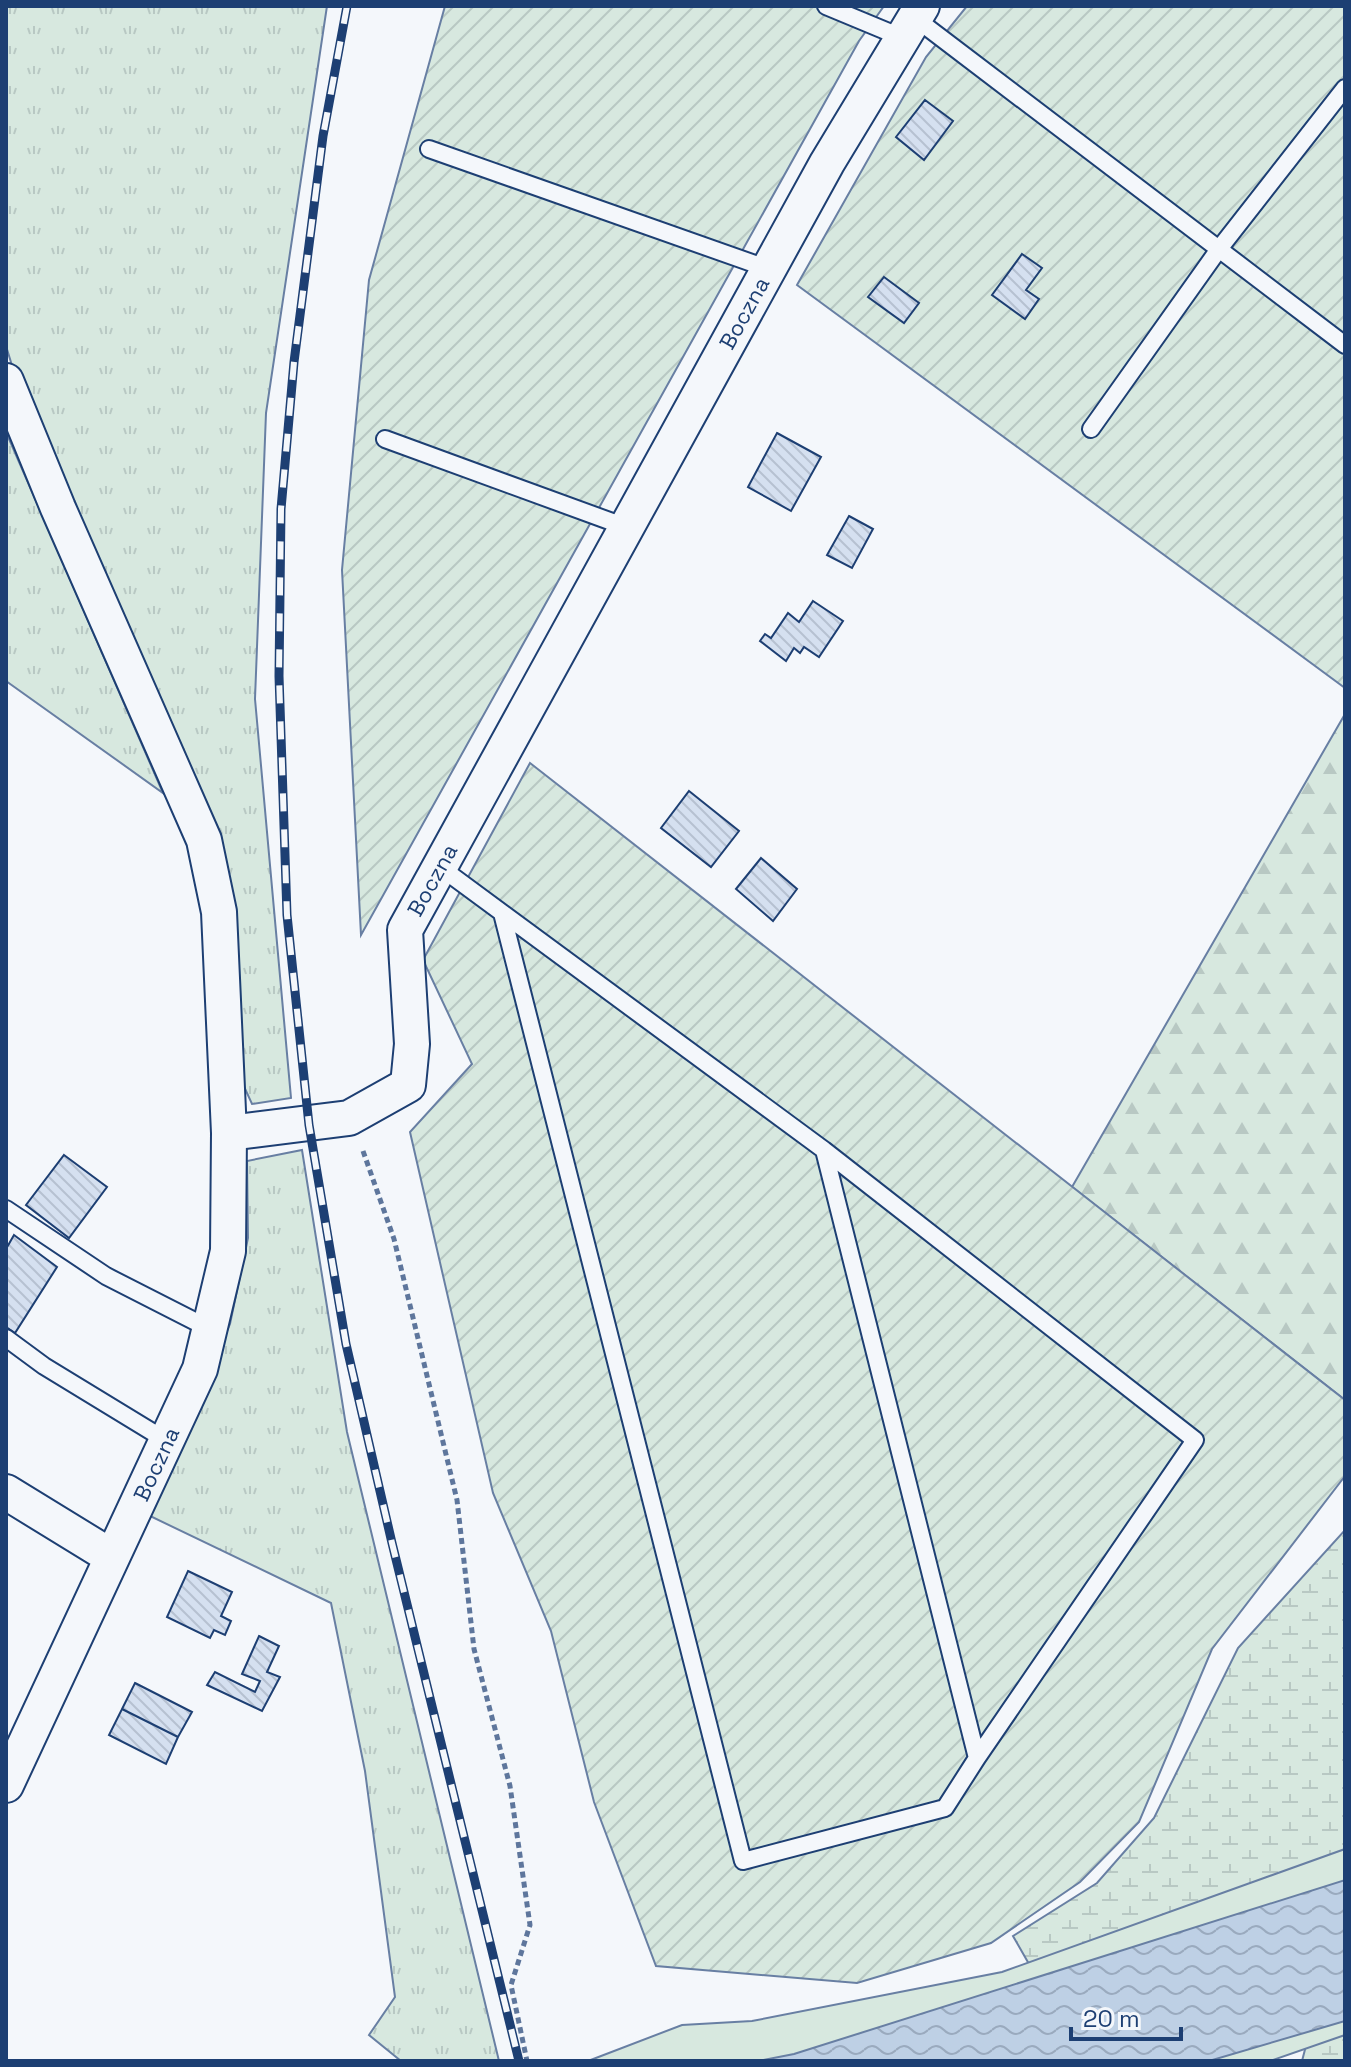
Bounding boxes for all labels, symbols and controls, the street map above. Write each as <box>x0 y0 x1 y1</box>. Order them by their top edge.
street label: Boczna <box>713 272 775 354</box>
street label: Boczna <box>401 839 463 921</box>
street label: Boczna <box>127 1422 185 1505</box>
scale bar <box>1071 1991 1181 2041</box>
text: 20 m <box>1083 2003 1140 2034</box>

